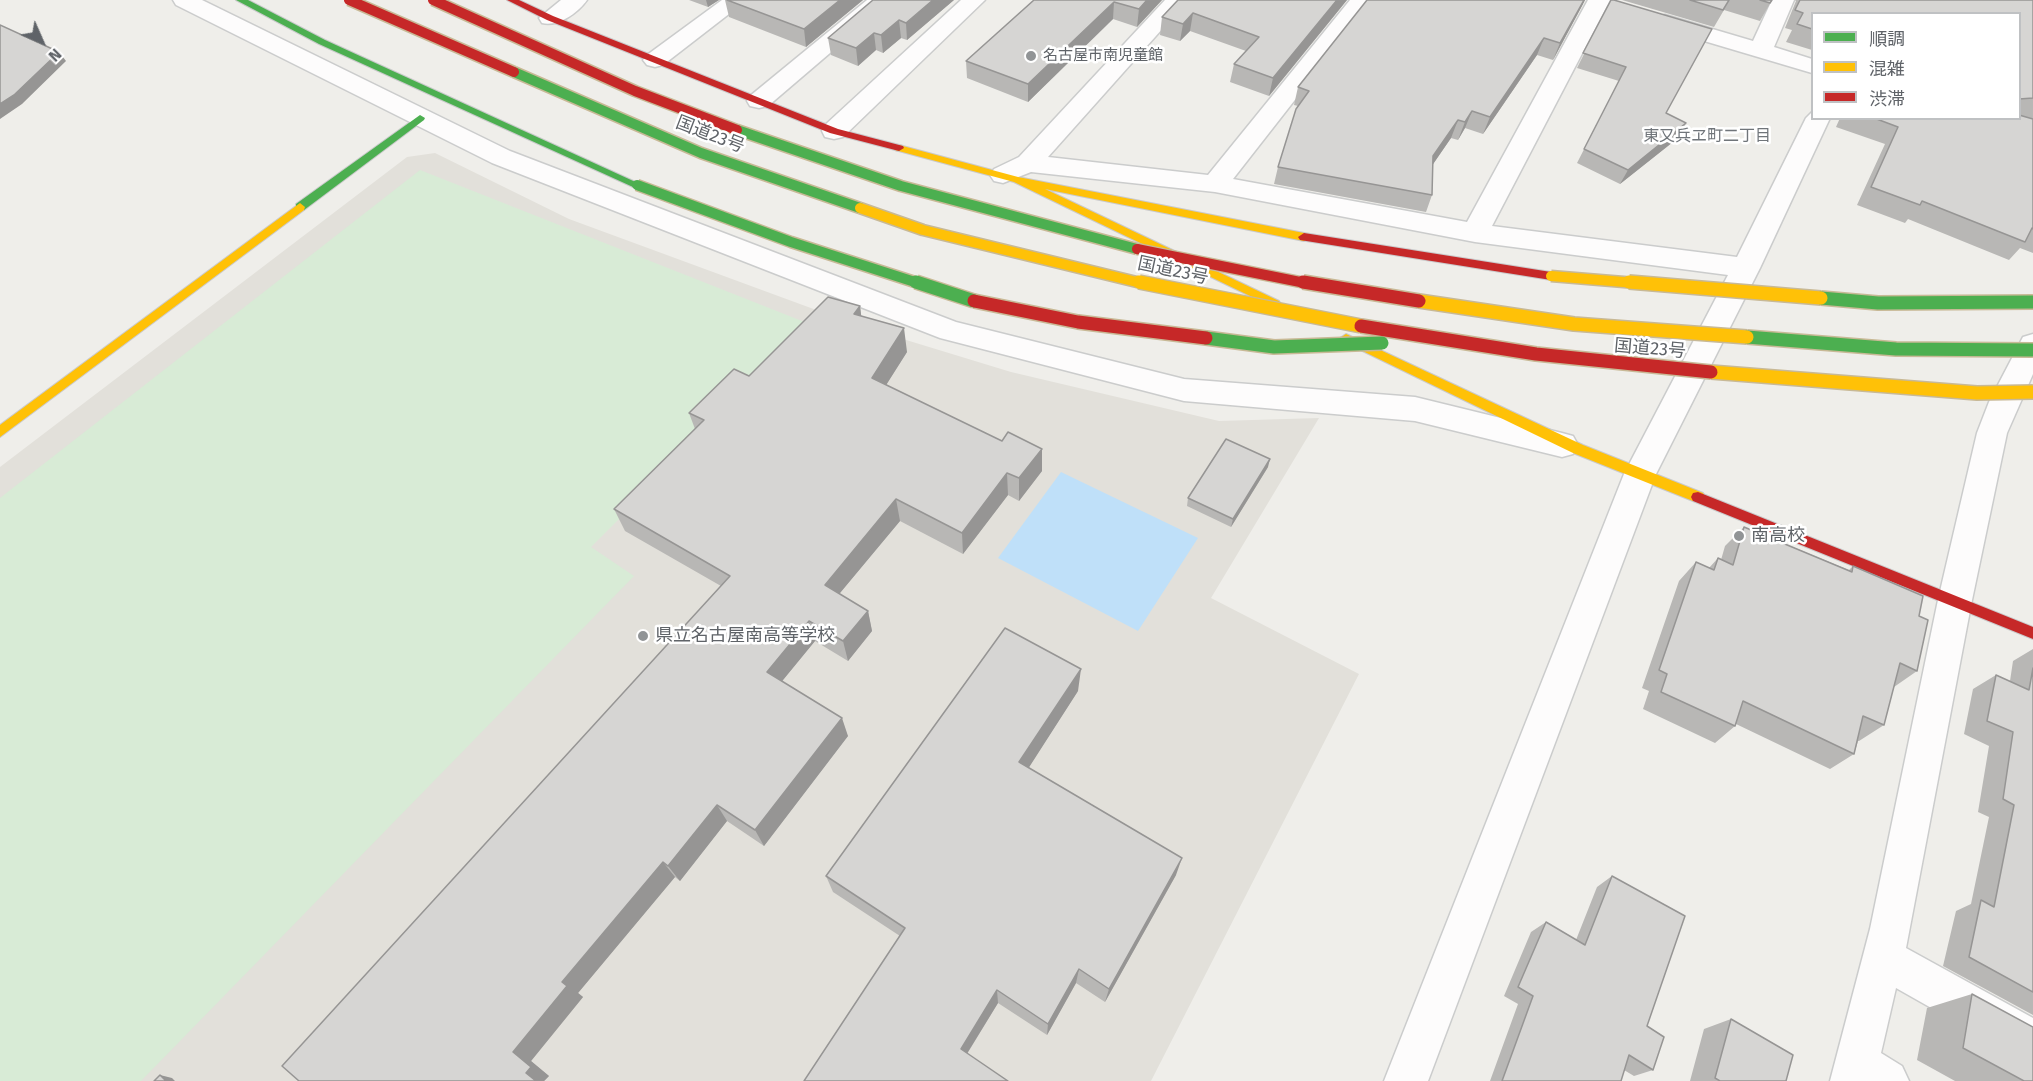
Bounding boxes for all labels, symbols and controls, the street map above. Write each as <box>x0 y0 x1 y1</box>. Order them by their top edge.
north arrow <box>12 12 72 72</box>
legend <box>1811 12 2021 120</box>
text: 順調 <box>1869 28 1905 50</box>
text: N <box>45 45 66 66</box>
place label: 名古屋市南児童館 <box>1043 47 1163 65</box>
marker: 名古屋市南児童館 <box>1024 49 1038 63</box>
text: 混雑 <box>1869 58 1905 80</box>
text: 渋滞 <box>1869 88 1905 110</box>
street label: 国道23号 <box>673 112 747 158</box>
district label: 東又兵ヱ町二丁目 <box>1643 127 1771 147</box>
street label: 国道23号 <box>1136 253 1210 289</box>
street label: 国道23号 <box>1613 335 1687 363</box>
place label: 南高校 <box>1751 525 1805 547</box>
marker: 南高校 <box>1732 529 1746 543</box>
place label: 県立名古屋南高等学校 <box>655 625 835 647</box>
marker: 県立名古屋南高等学校 <box>636 629 650 643</box>

